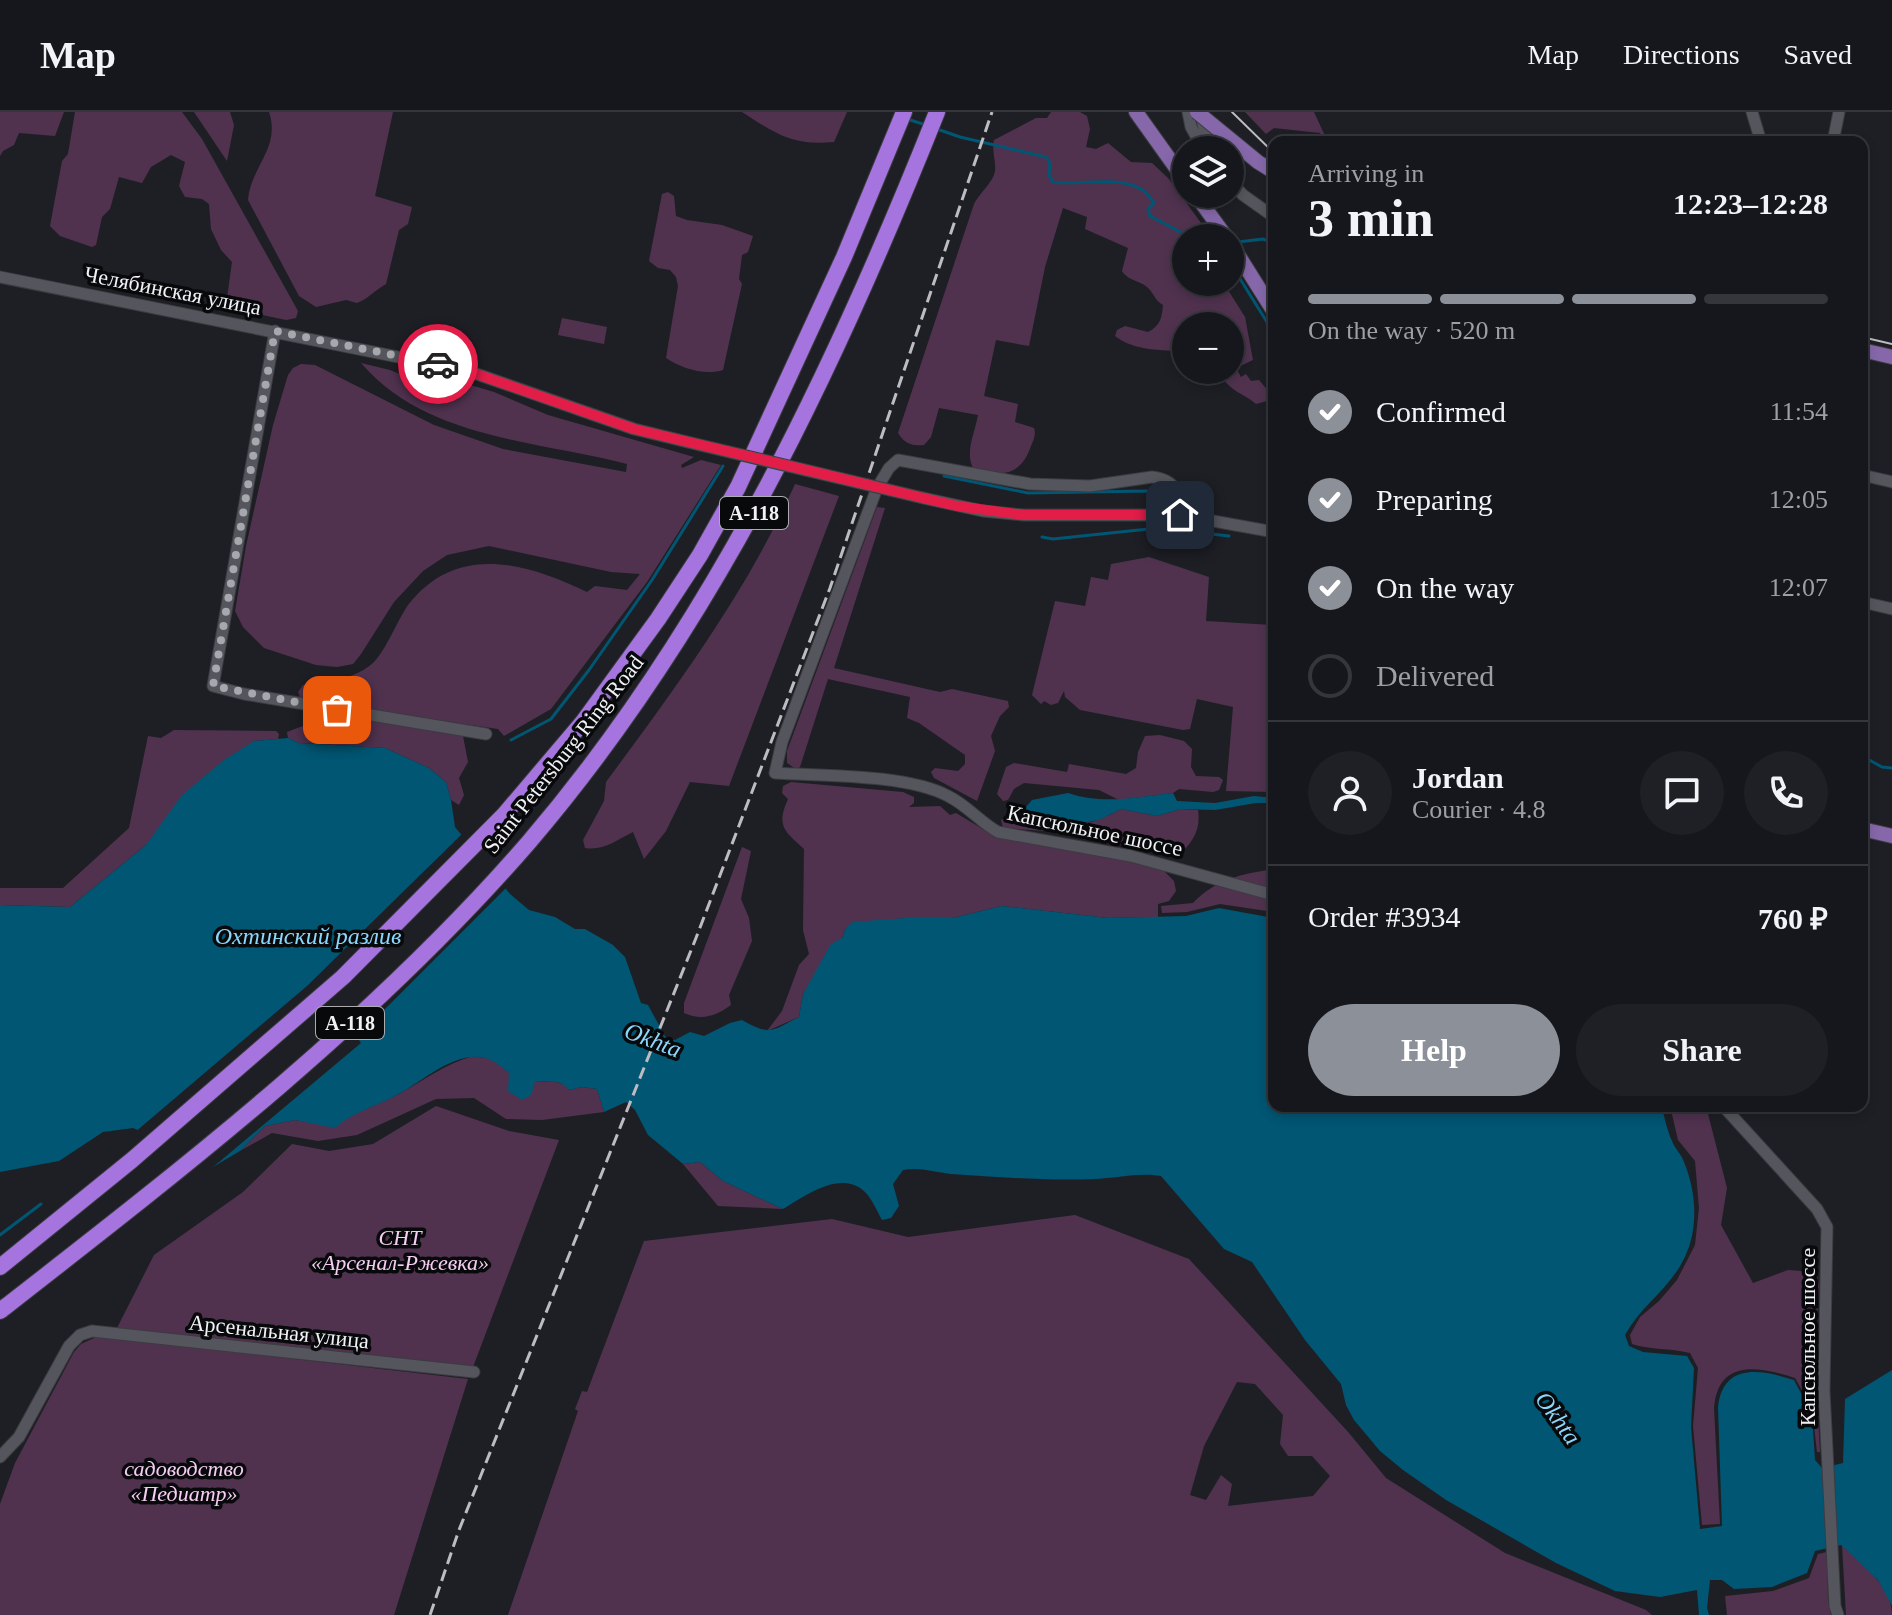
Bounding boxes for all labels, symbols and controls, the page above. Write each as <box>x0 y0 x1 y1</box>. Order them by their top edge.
text: Map <box>40 34 116 76</box>
text: Map <box>1528 39 1579 70</box>
text: Directions <box>1623 39 1740 70</box>
text: Saved <box>1784 39 1852 70</box>
map controls <box>1172 136 1244 384</box>
button: layers <box>1172 136 1244 208</box>
text: Arriving in <box>1308 159 1424 188</box>
text: 12:23–12:28 <box>1673 187 1828 220</box>
text: 3 min <box>1308 190 1434 247</box>
button: + <box>1172 224 1244 296</box>
street label: Челябинская улица <box>82 261 264 320</box>
button: − <box>1172 312 1244 384</box>
text: On the way · 520 m <box>1308 316 1515 345</box>
courier <box>398 324 478 404</box>
icon: car <box>416 342 460 386</box>
icon: check <box>1308 390 1352 434</box>
text: Confirmed <box>1376 395 1506 428</box>
text: 11:54 <box>1770 397 1828 426</box>
icon: check <box>1308 478 1352 522</box>
pin <box>1146 481 1214 549</box>
text: Preparing <box>1376 483 1493 516</box>
text: 12:05 <box>1769 485 1828 514</box>
icon: home <box>1158 493 1202 537</box>
road number: А-118 <box>720 497 788 529</box>
icon: check <box>1308 566 1352 610</box>
text: On the way <box>1376 571 1514 604</box>
text: 12:07 <box>1769 573 1828 602</box>
street label: Saint Petersburg Ring Road <box>478 650 649 858</box>
text: Delivered <box>1376 659 1494 692</box>
pin <box>303 676 371 744</box>
icon: bag <box>315 688 359 732</box>
button: person <box>1308 751 1392 835</box>
button: chat <box>1640 751 1724 835</box>
button: phone <box>1744 751 1828 835</box>
text: Jordan <box>1412 761 1504 794</box>
text: Courier · 4.8 <box>1412 795 1546 824</box>
street label: Капсюльное шоссе <box>1005 800 1185 861</box>
text: Order #3934 <box>1308 900 1460 933</box>
text: 760 ₽ <box>1758 902 1828 935</box>
water label: Охтинский разлив <box>215 923 401 949</box>
button: Help <box>1308 1004 1560 1096</box>
button: Share <box>1576 1004 1828 1096</box>
road number: А-118 <box>316 1007 384 1039</box>
water label: Okhta <box>621 1017 685 1063</box>
park label: СНТ «Арсенал-Ржевка» <box>311 1225 489 1275</box>
street label: Капсюльное шоссе <box>1795 1248 1820 1426</box>
street label: Арсенальная улица <box>188 1310 370 1353</box>
water label: Okhta <box>1530 1387 1586 1449</box>
park label: садоводство «Педиатр» <box>124 1456 244 1506</box>

